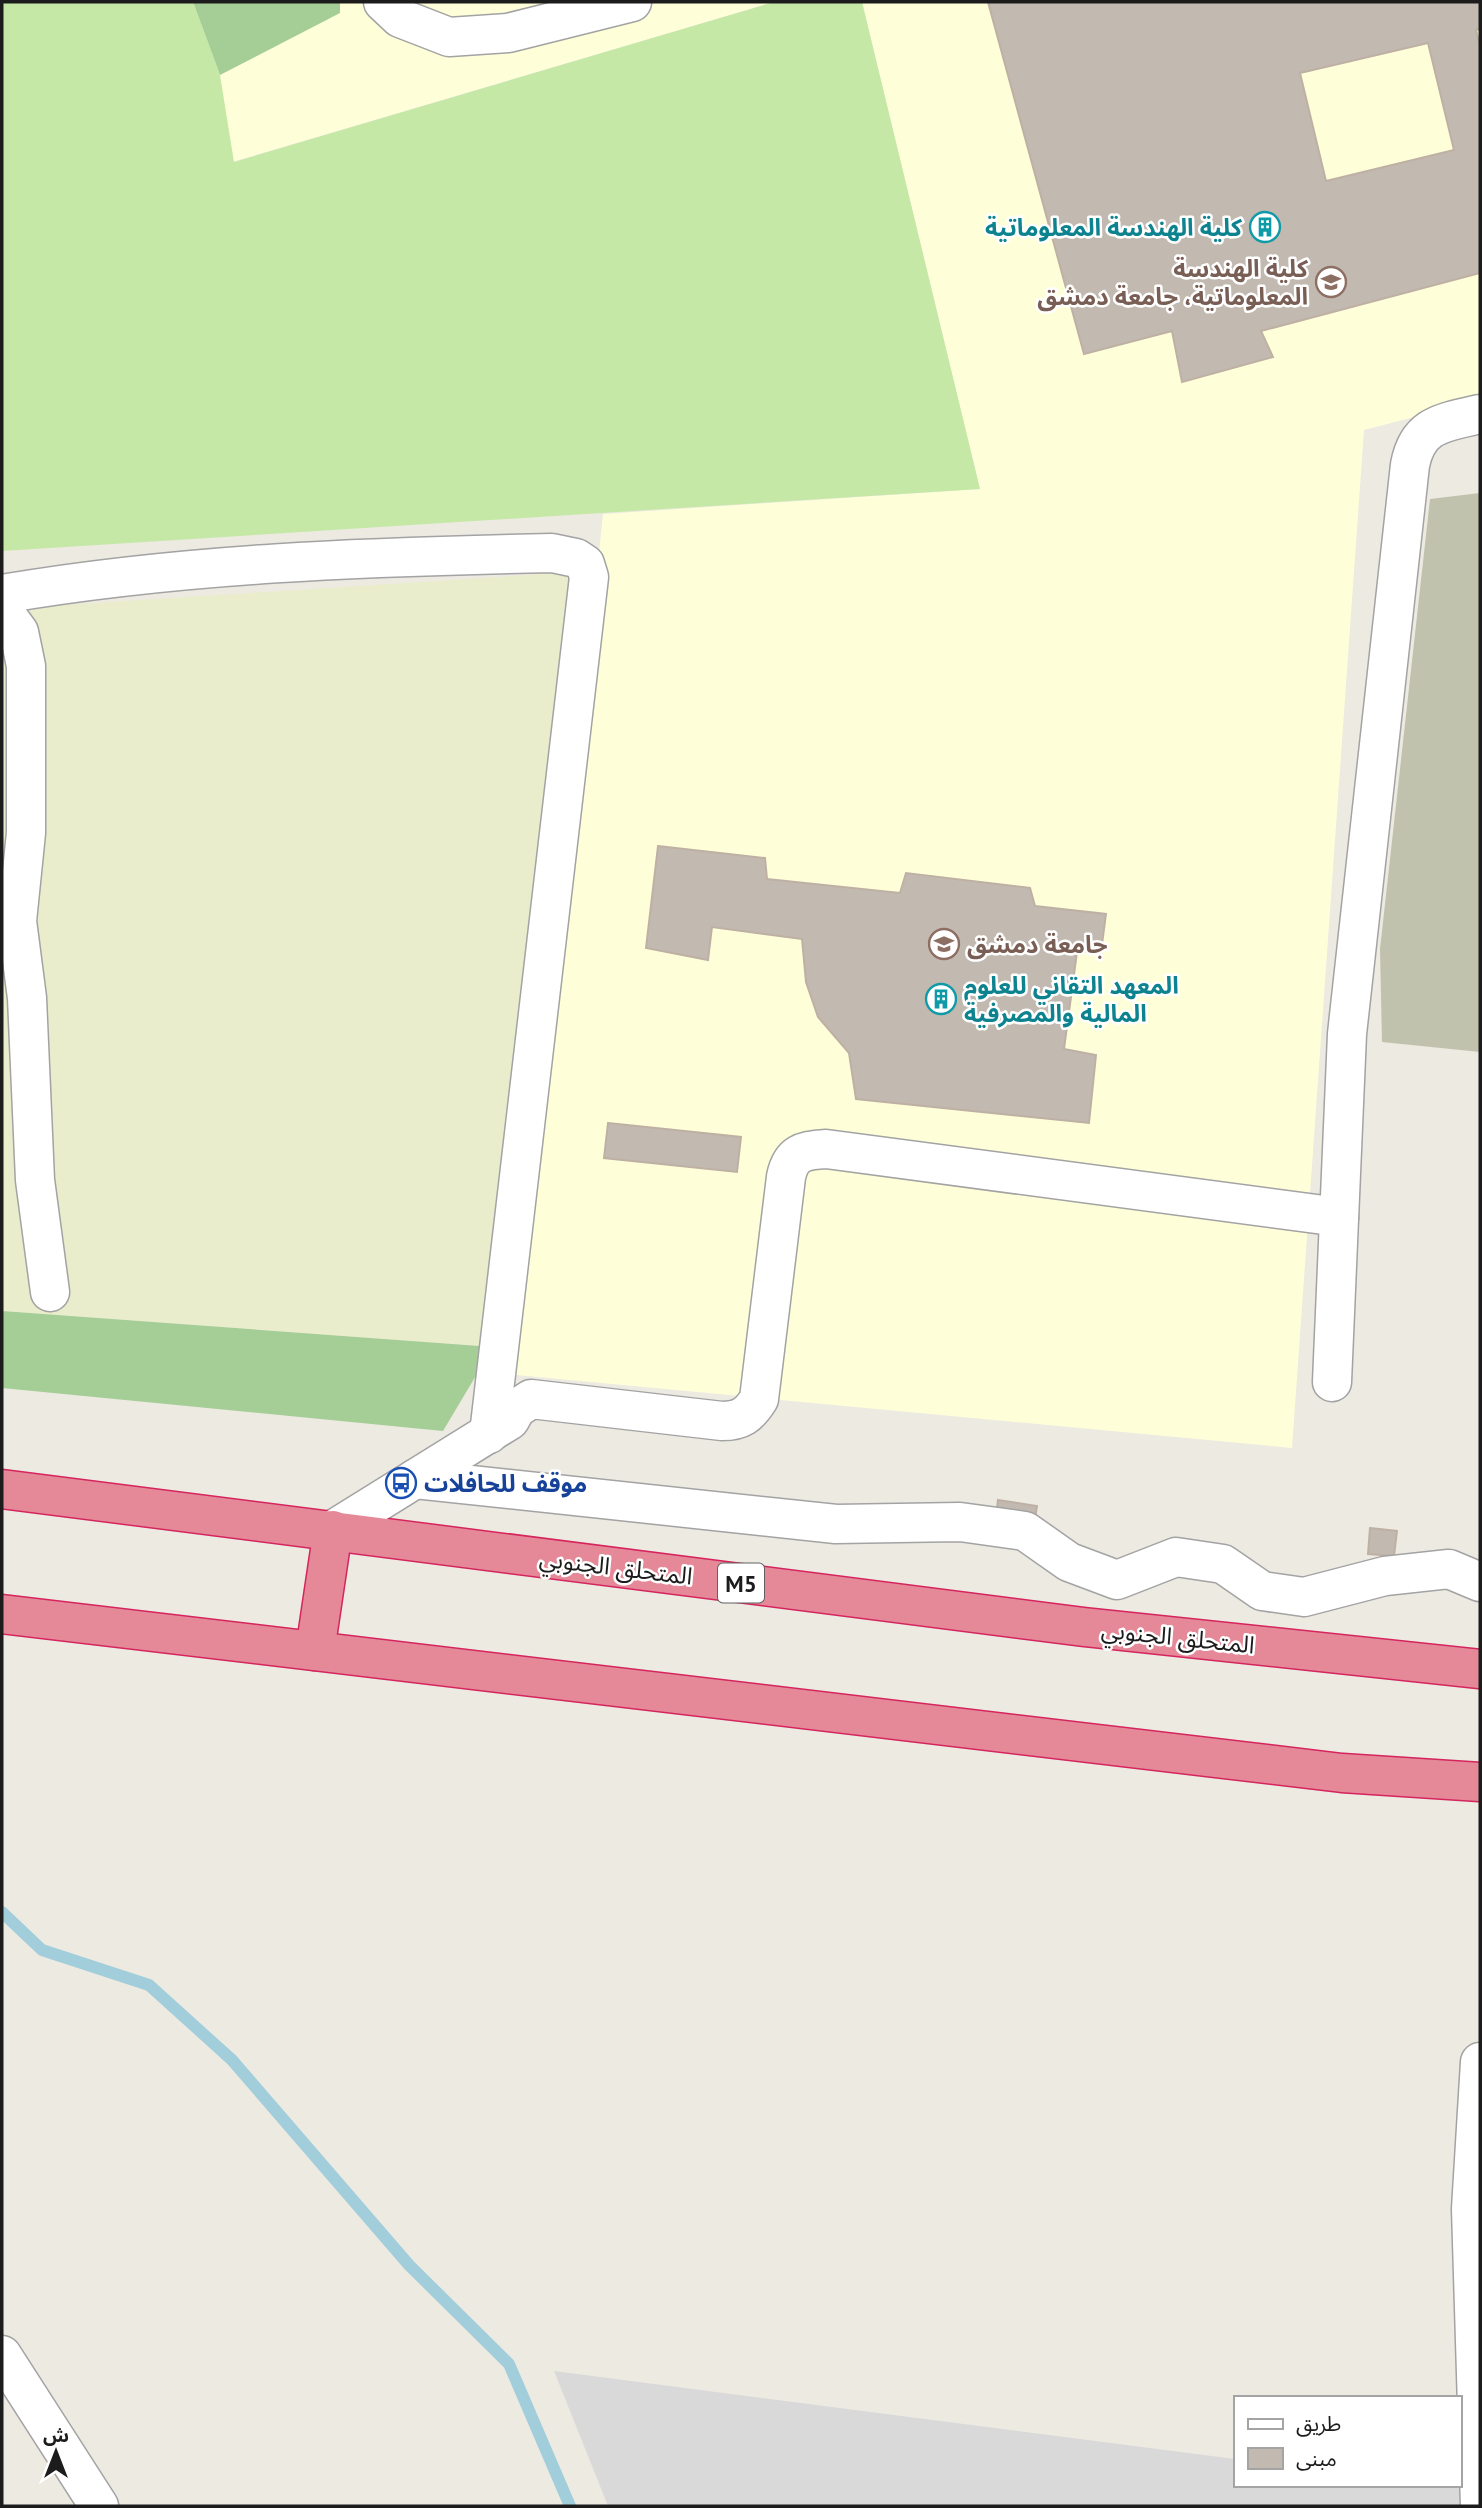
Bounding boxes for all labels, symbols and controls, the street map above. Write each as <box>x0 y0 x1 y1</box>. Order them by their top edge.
building icon: كلية الهندسة المعلوماتية <box>1248 210 1282 244</box>
place label: كلية الهندسة المعلوماتية <box>985 212 1243 243</box>
place label: كلية الهندسة المعلوماتية، جامعة دمشق <box>1037 253 1309 312</box>
school or university icon: كلية الهندسة المعلوماتية، جامعة دمشق <box>1314 265 1348 299</box>
school or university icon: جامعة دمشق <box>927 927 961 961</box>
place label: جامعة دمشق <box>967 929 1108 960</box>
place label: المعهد التقاني للعلوم المالية والمصرفية <box>964 970 1179 1029</box>
building icon: المعهد التقاني للعلوم المالية والمصرفية <box>924 982 958 1016</box>
bus stop icon: موقف للحافلات <box>384 1466 418 1500</box>
place label: موقف للحافلات <box>424 1468 587 1499</box>
street label: المتحلق الجنوبي <box>537 1542 694 1595</box>
road number: M5 <box>718 1564 764 1602</box>
street label: المتحلق الجنوبي <box>1099 1614 1256 1664</box>
legend <box>1234 2396 1461 2487</box>
text: طريق <box>1296 2410 1341 2437</box>
north arrow <box>21 2417 91 2487</box>
text: ش <box>43 2423 69 2447</box>
text: مبنى <box>1296 2445 1337 2472</box>

